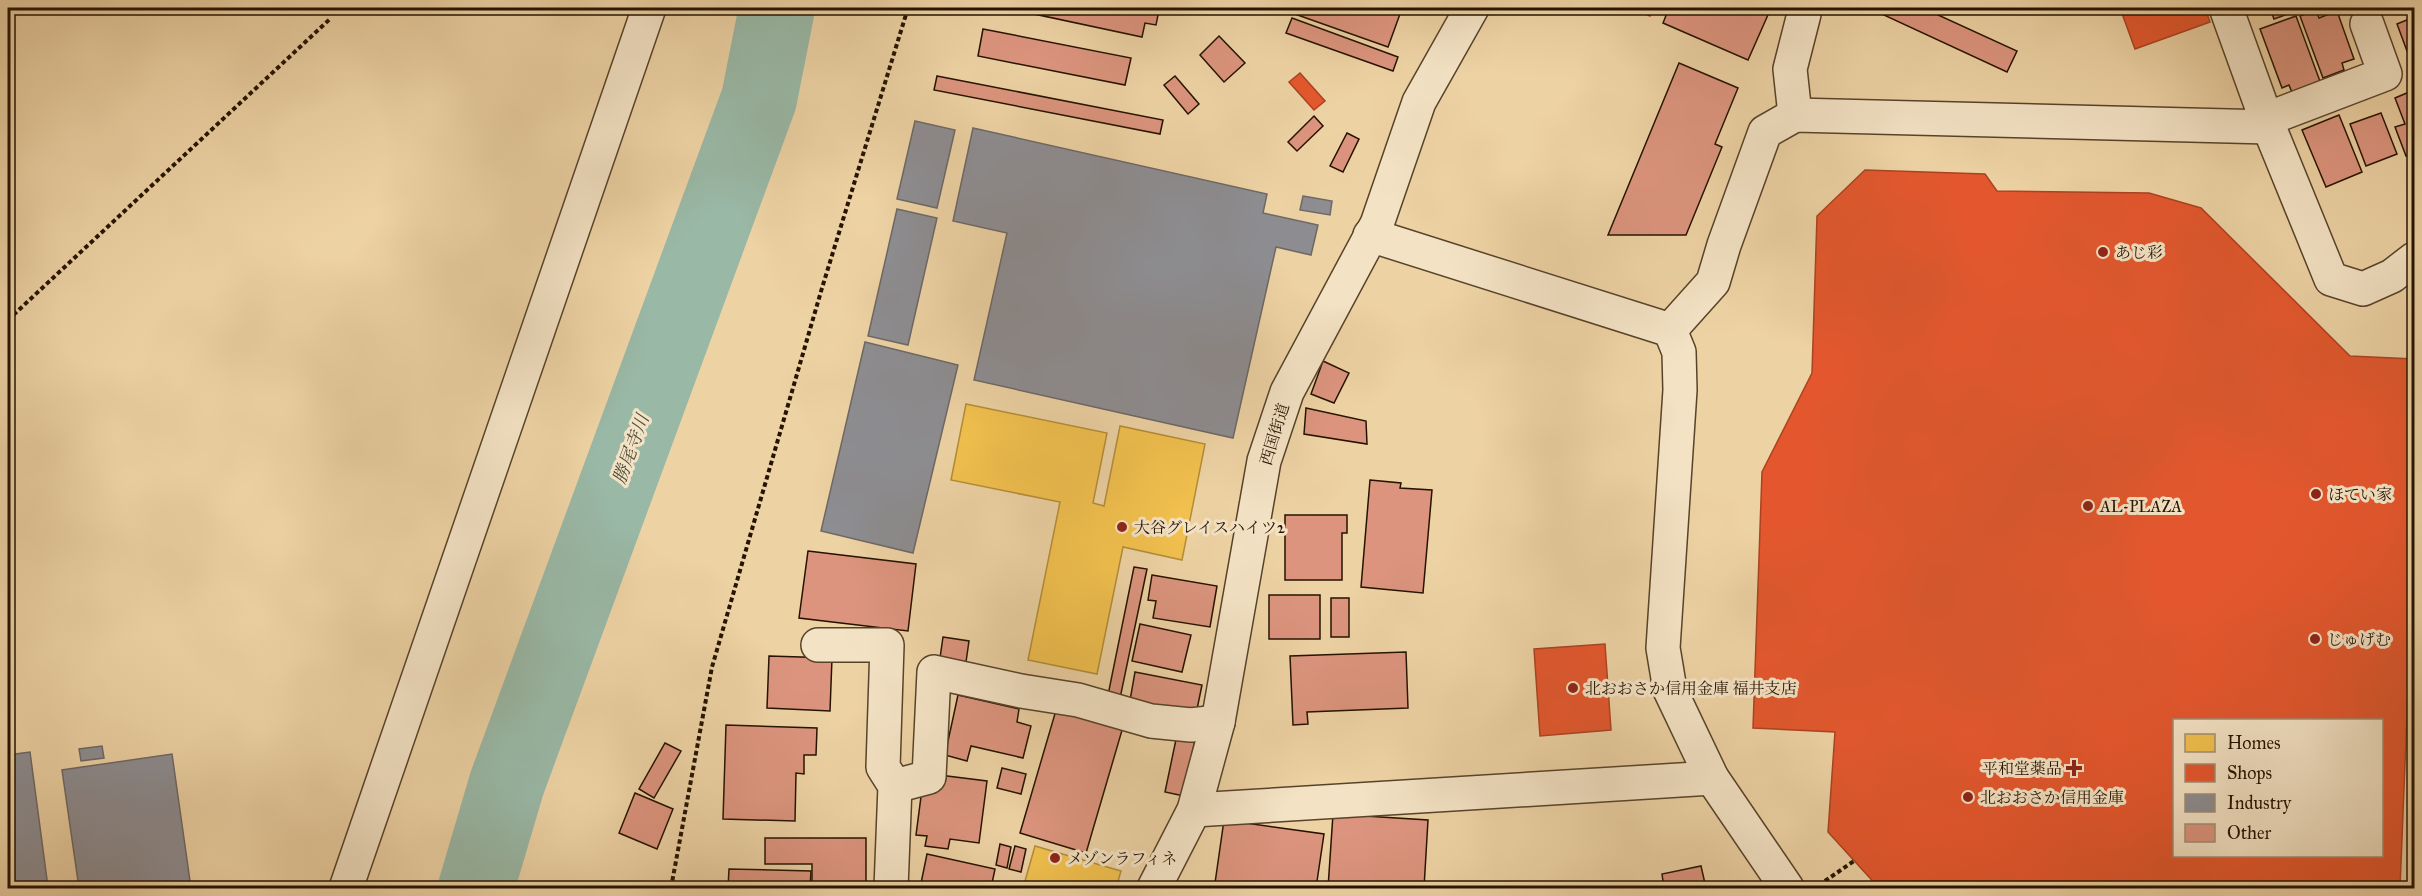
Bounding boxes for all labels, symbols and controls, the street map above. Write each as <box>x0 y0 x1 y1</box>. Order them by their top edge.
place label: あじ彩 <box>2115 243 2163 262</box>
marker: あじ彩 <box>2096 245 2110 259</box>
street label: 西国街道 <box>1256 401 1293 468</box>
water label: 勝尾寺川 <box>608 410 654 487</box>
place label: ほてい家 <box>2328 485 2392 504</box>
marker: ほてい家 <box>2309 487 2323 501</box>
place label: AL-PLAZA <box>2099 497 2182 516</box>
marker: AL-PLAZA <box>2081 499 2095 513</box>
place label: 大谷グレイスハイツ2 <box>1134 518 1285 537</box>
marker: 大谷グレイスハイツ2 <box>1115 520 1129 534</box>
place label: じゅげむ <box>2327 630 2391 649</box>
marker: じゅげむ <box>2308 632 2322 646</box>
place label: 北おおさか信用金庫 福井支店 <box>1585 679 1796 698</box>
marker: 北おおさか信用金庫 福井支店 <box>1566 681 1580 695</box>
legend <box>2173 719 2383 857</box>
text: Homes <box>2227 732 2281 754</box>
place label: 平和堂薬品 <box>1982 759 2062 778</box>
marker: 平和堂薬品 <box>2067 761 2081 775</box>
text: Shops <box>2227 762 2272 784</box>
place label: 北おおさか信用金庫 <box>1980 788 2124 807</box>
marker: 北おおさか信用金庫 <box>1961 790 1975 804</box>
text: Industry <box>2227 792 2292 814</box>
text: Other <box>2227 822 2272 844</box>
place label: メゾンラフィネ <box>1067 849 1177 868</box>
marker: メゾンラフィネ <box>1048 851 1062 865</box>

